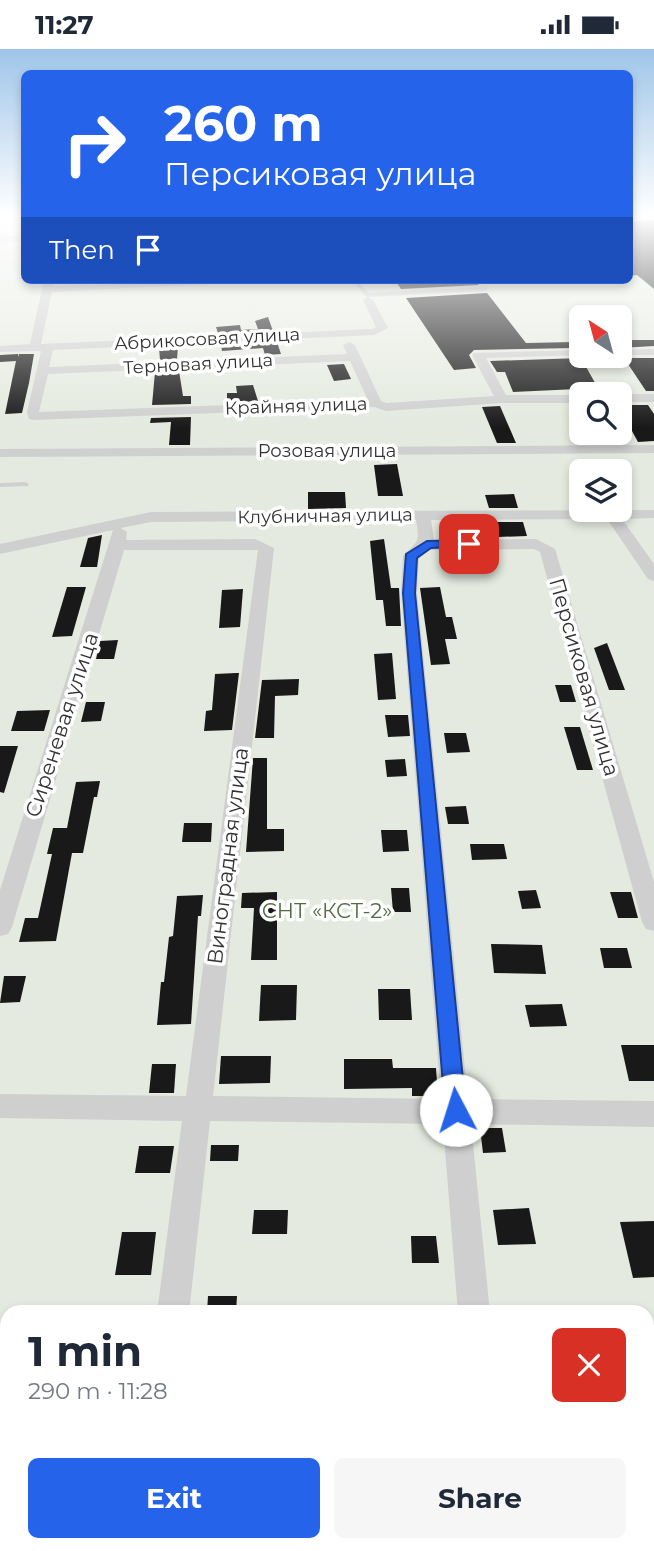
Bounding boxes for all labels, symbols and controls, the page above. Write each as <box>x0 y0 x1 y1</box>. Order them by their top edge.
text: 11:27 <box>35 9 94 41</box>
text: 260 m <box>164 94 323 153</box>
icon: right <box>49 98 140 189</box>
text: Персиковая улица <box>164 154 476 193</box>
icon: arrive <box>129 231 167 269</box>
text: Then <box>49 234 115 266</box>
north arrow <box>569 305 632 367</box>
map controls <box>569 305 632 522</box>
street label: Абрикосовая улица <box>114 323 300 355</box>
street label: Терновая улица <box>123 349 273 379</box>
button: search <box>569 382 632 445</box>
street label: Крайняя улица <box>224 393 368 419</box>
street label: Розовая улица <box>258 440 396 462</box>
button: layers <box>569 459 632 522</box>
street label: Клубничная улица <box>237 503 413 529</box>
pin <box>439 514 499 574</box>
icon: arrive <box>450 525 488 563</box>
street label: Персиковая улица <box>544 575 625 779</box>
street label: Сиреневая улица <box>20 629 103 820</box>
street label: Виноградная улица <box>202 746 253 966</box>
park label: СНТ «КСТ-2» <box>262 898 392 923</box>
position arrow <box>419 1073 493 1147</box>
text: 1 min <box>28 1325 142 1377</box>
button: close <box>552 1328 626 1402</box>
text: 290 m · 11:28 <box>28 1377 168 1405</box>
button: Exit <box>28 1458 320 1538</box>
button: Share <box>334 1458 626 1538</box>

